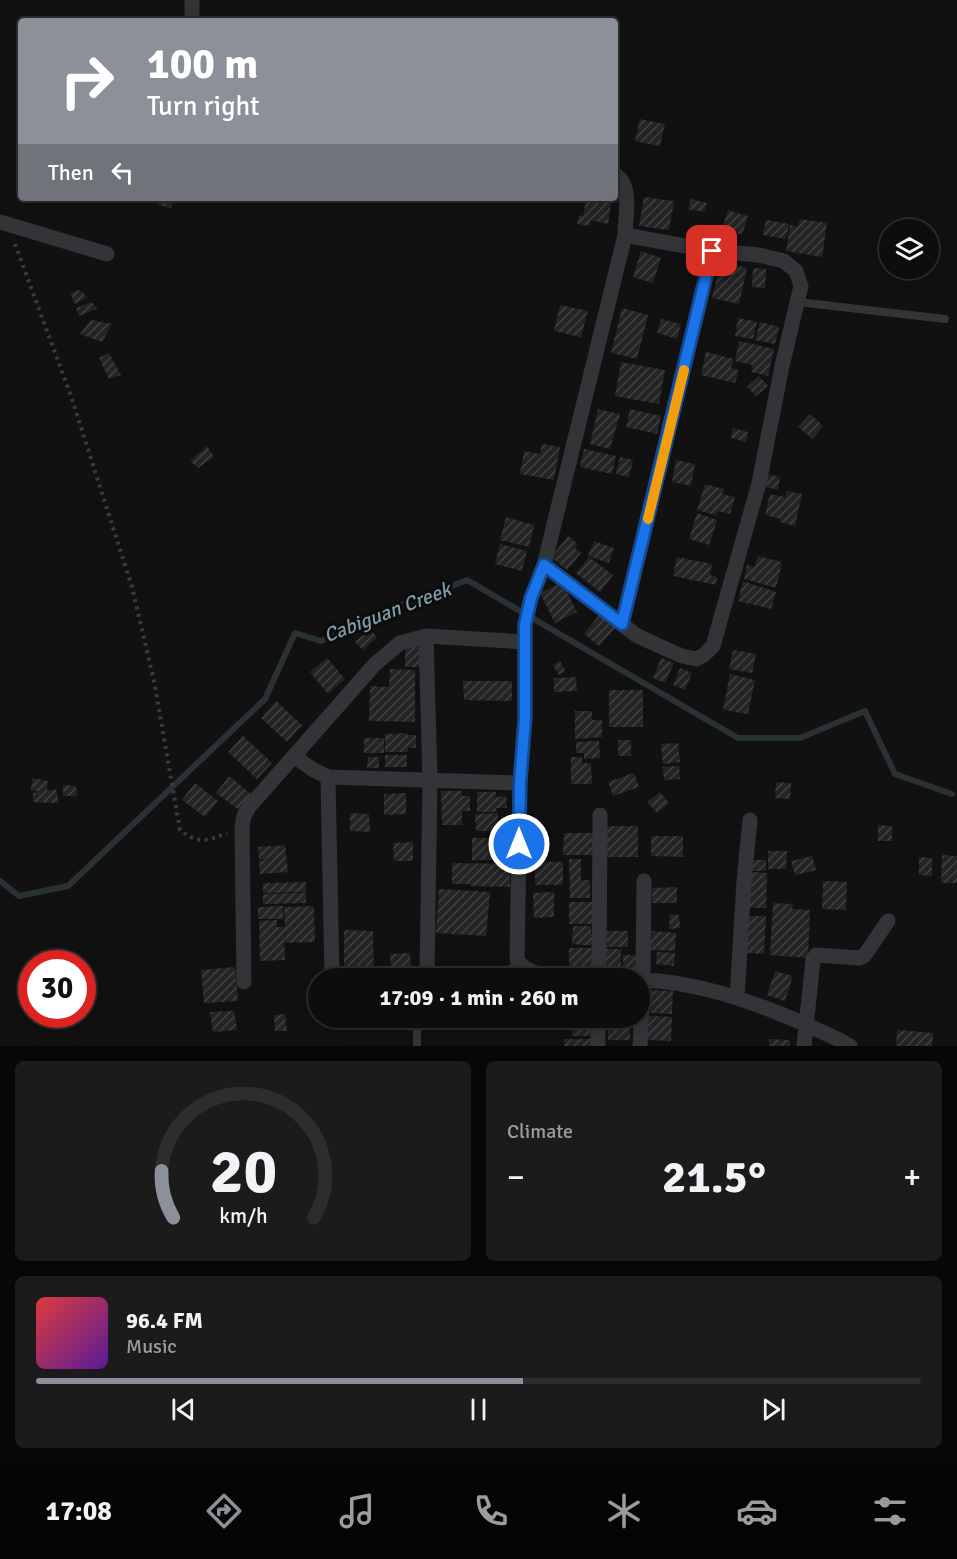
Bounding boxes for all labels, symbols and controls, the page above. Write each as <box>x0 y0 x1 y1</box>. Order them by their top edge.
text: 100 m <box>147 39 258 90</box>
icon: right <box>48 42 126 120</box>
text: Turn right <box>147 90 260 123</box>
icon: left <box>106 156 139 189</box>
text: Then <box>48 159 94 186</box>
map controls <box>879 219 939 279</box>
button: layers <box>879 219 939 279</box>
pin <box>686 225 737 276</box>
icon: arrive <box>695 234 728 267</box>
water label: Cabiguan Creek <box>320 576 456 648</box>
position arrow <box>487 812 551 876</box>
speed limit sign: 30 <box>18 950 96 1028</box>
text: 17:09 · 1 min · 260 m <box>379 984 579 1011</box>
text: Climate <box>507 1119 573 1144</box>
text: 20 <box>209 1133 277 1210</box>
text: 21.5° <box>662 1150 766 1205</box>
text: − <box>507 1157 525 1198</box>
text: + <box>903 1157 921 1198</box>
text: km/h <box>219 1203 267 1229</box>
text: 96.4 FM <box>126 1307 203 1334</box>
text: Music <box>126 1334 177 1359</box>
icon: previous <box>167 1393 200 1426</box>
icon: pause <box>462 1393 495 1426</box>
icon: next <box>757 1393 790 1426</box>
icon: directions <box>203 1490 245 1532</box>
icon: music <box>336 1490 378 1532</box>
icon: phone <box>470 1490 512 1532</box>
icon: climate <box>603 1490 645 1532</box>
icon: car <box>736 1490 778 1532</box>
icon: filters <box>869 1490 911 1532</box>
text: 17:08 <box>46 1495 112 1528</box>

